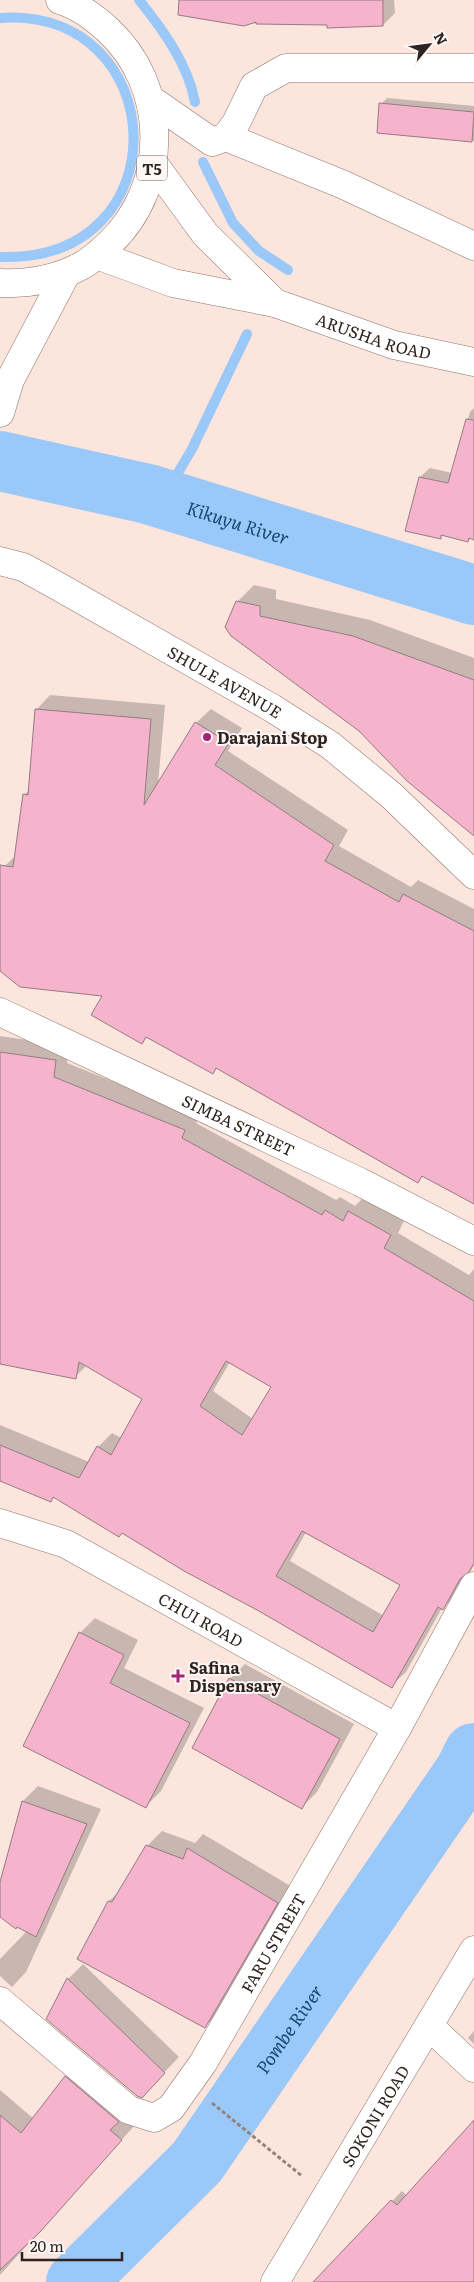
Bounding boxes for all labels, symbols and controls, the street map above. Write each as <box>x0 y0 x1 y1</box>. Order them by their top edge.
north arrow <box>404 20 454 70</box>
text: N <box>430 28 453 48</box>
road number: T5 <box>137 156 167 180</box>
street label: ARUSHA ROAD <box>313 306 433 365</box>
water label: Kikuyu River <box>184 493 293 551</box>
street label: SHULE AVENUE <box>163 639 287 724</box>
place label: Darajani Stop <box>217 725 328 749</box>
marker: Darajani Stop <box>201 731 213 743</box>
street label: SIMBA STREET <box>178 1088 299 1162</box>
street label: CHUI ROAD <box>154 1586 248 1652</box>
place label: Safina Dispensary <box>189 1655 281 1697</box>
marker: Safina Dispensary <box>171 1669 185 1683</box>
street label: FARU STREET <box>234 1888 311 1997</box>
water label: Pombe River <box>248 1979 329 2079</box>
street label: SOKONI ROAD <box>335 2060 415 2171</box>
scale bar <box>22 2230 122 2262</box>
text: 20 m <box>30 2234 64 2257</box>

